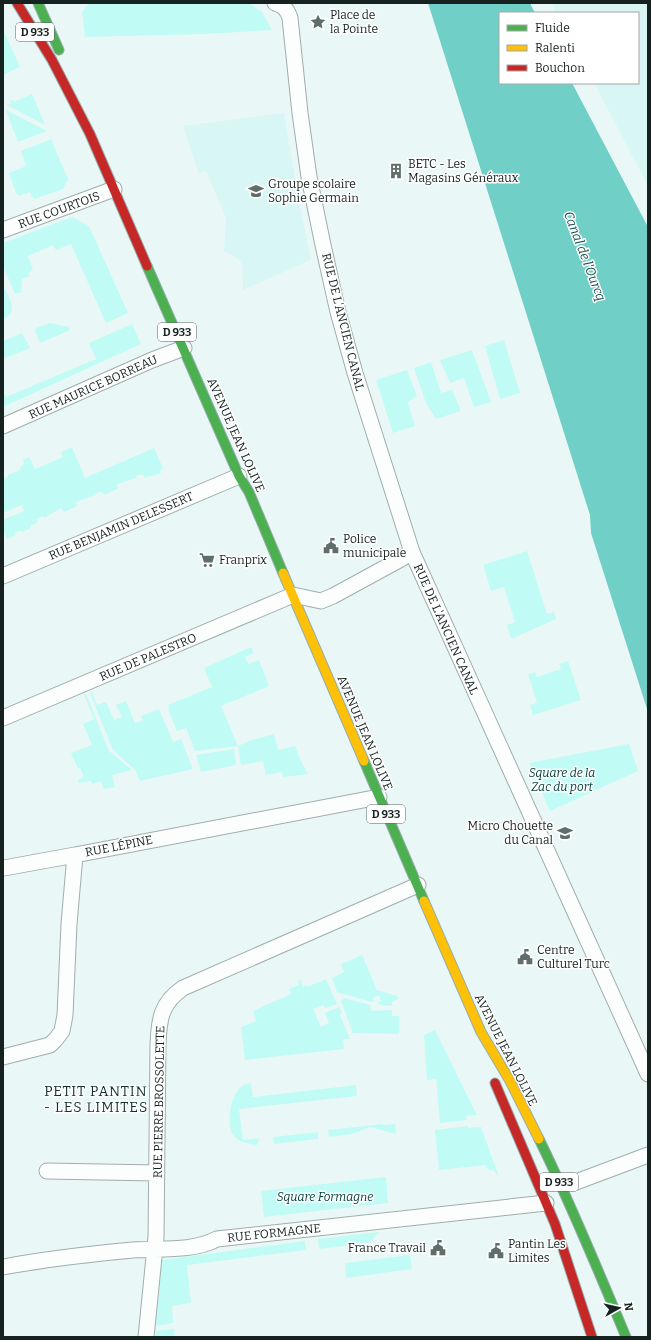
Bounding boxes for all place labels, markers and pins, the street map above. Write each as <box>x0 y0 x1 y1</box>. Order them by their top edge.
place label: Place de la Pointe <box>330 8 378 36</box>
place icon: Place de la Pointe <box>309 13 327 31</box>
place label: BETC - Les Magasins Généraux <box>408 157 519 185</box>
building icon: BETC - Les Magasins Généraux <box>387 162 405 180</box>
place label: Groupe scolaire Sophie Germain <box>268 177 359 205</box>
school or university icon: Groupe scolaire Sophie Germain <box>247 182 265 200</box>
place label: Police municipale <box>343 532 406 560</box>
public building icon: Police municipale <box>322 537 340 555</box>
supermarket icon: Franprix <box>198 551 216 569</box>
place label: Franprix <box>219 553 267 567</box>
place label: Micro Chouette du Canal <box>468 819 554 847</box>
school or university icon: Micro Chouette du Canal <box>556 824 574 842</box>
place label: Centre Culturel Turc <box>537 943 610 971</box>
public building icon: Centre Culturel Turc <box>516 948 534 966</box>
place label: Pantin Les Limites <box>508 1237 566 1265</box>
public building icon: France Travail <box>429 1239 447 1257</box>
place label: France Travail <box>348 1241 427 1255</box>
public building icon: Pantin Les Limites <box>487 1242 505 1260</box>

